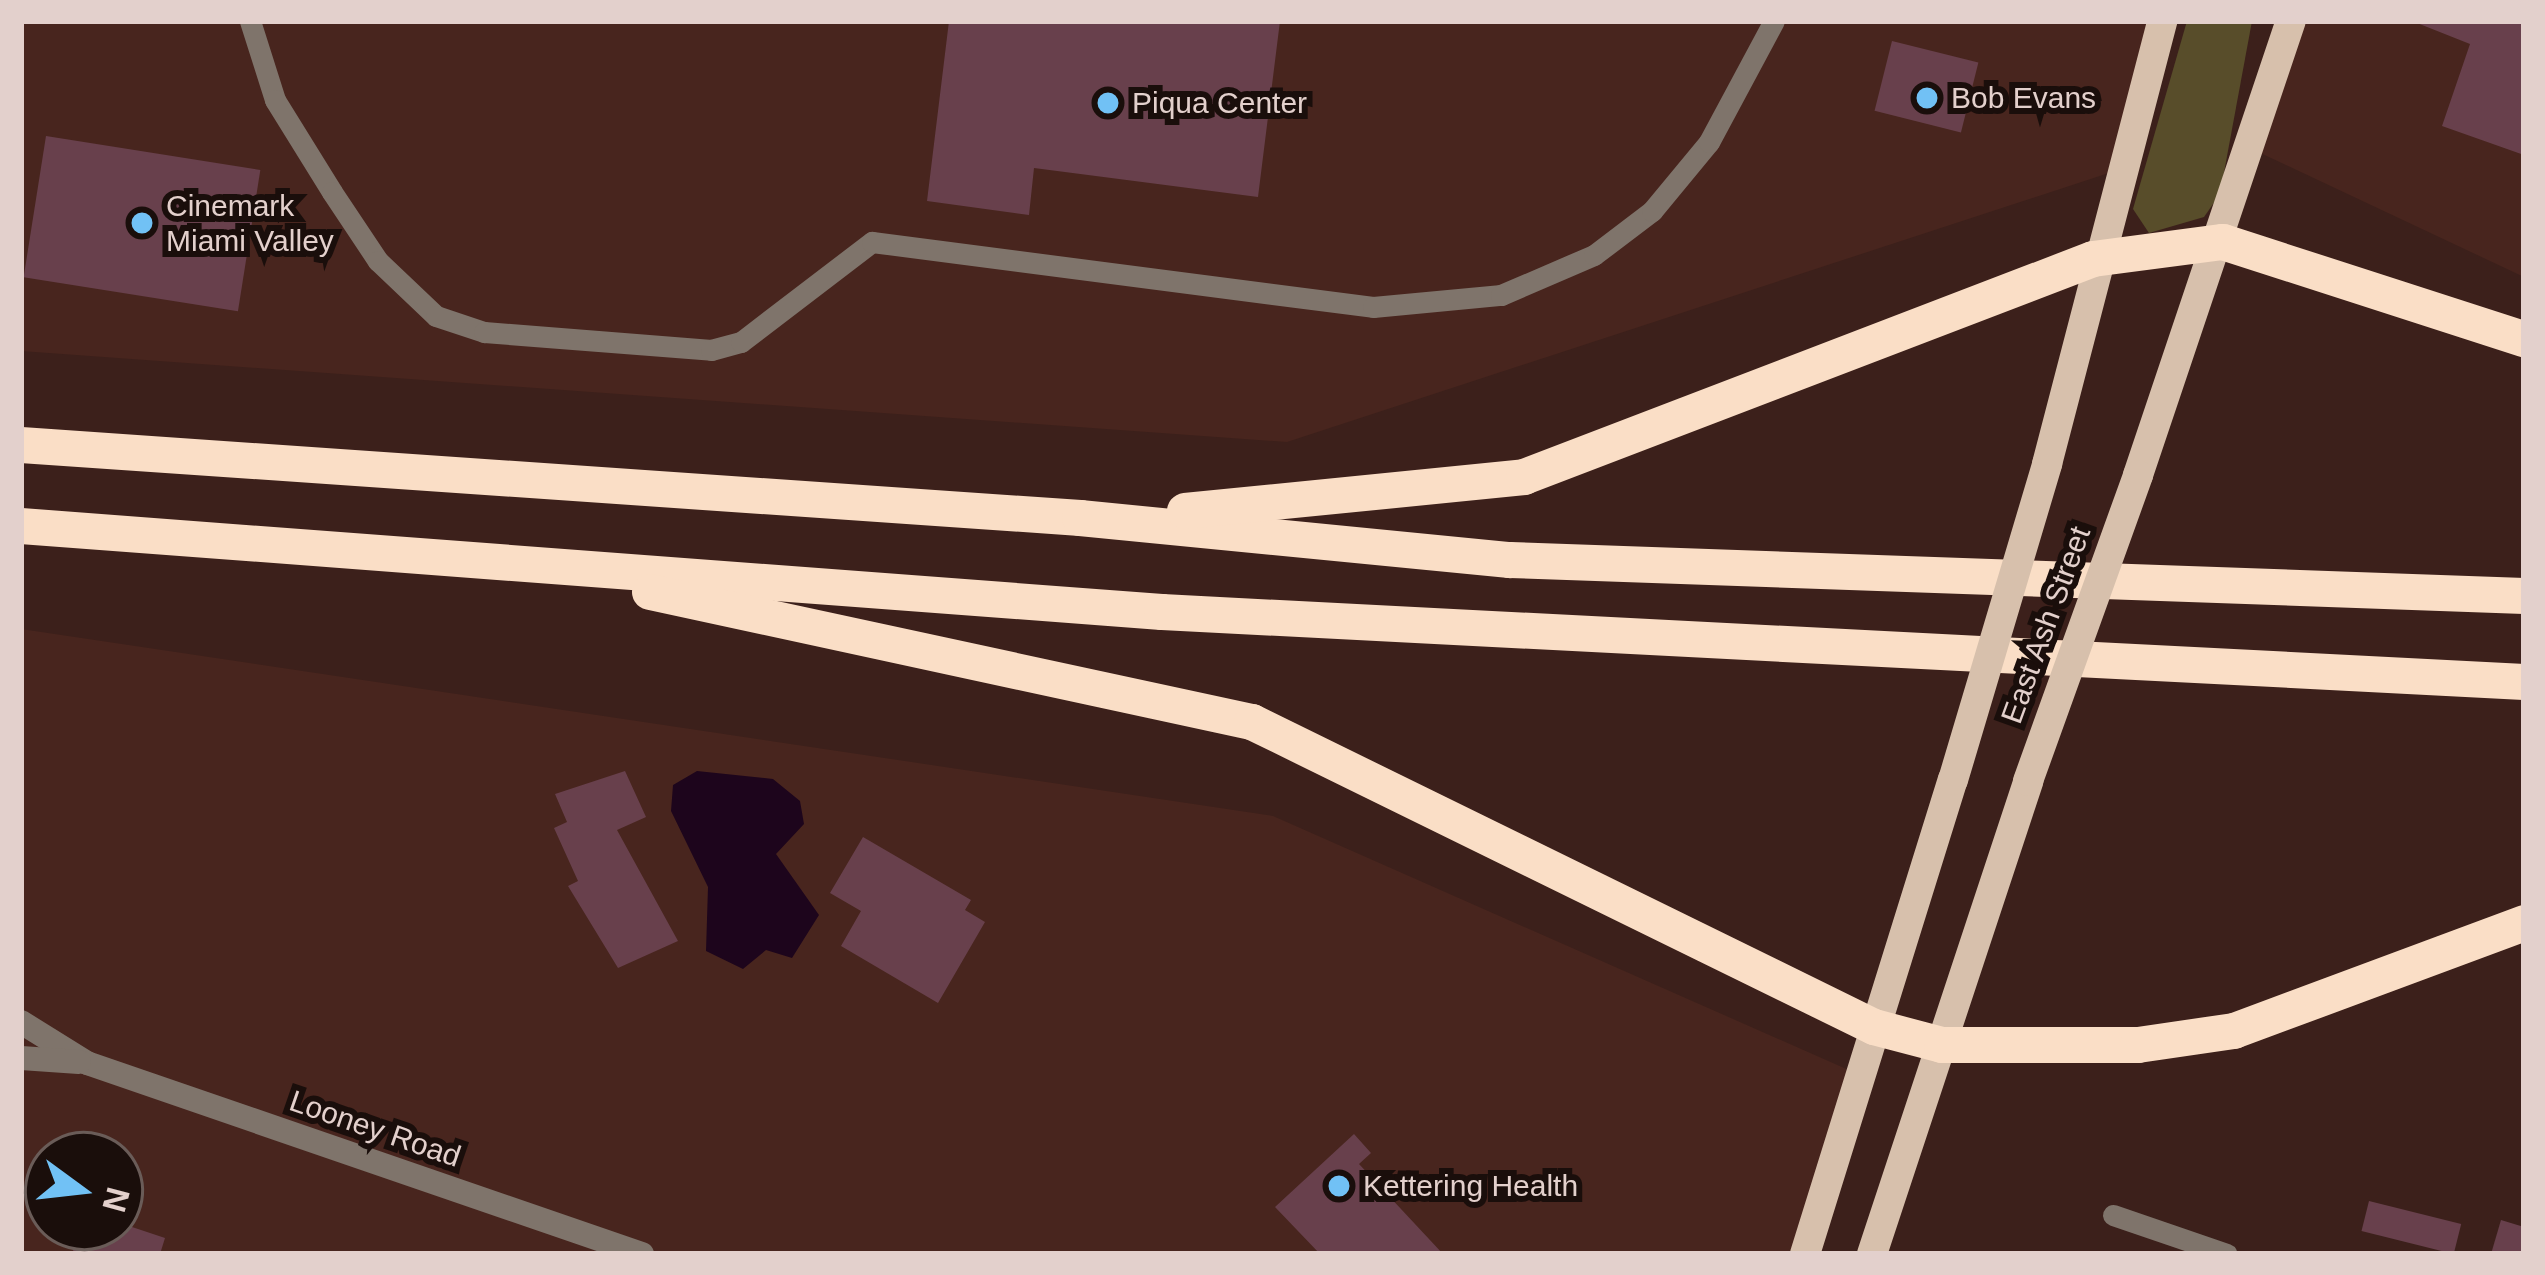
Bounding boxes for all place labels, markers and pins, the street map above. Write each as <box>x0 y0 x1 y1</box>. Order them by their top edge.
place label: Bob Evans <box>1951 80 2096 116</box>
place label: Piqua Center <box>1132 85 1307 121</box>
marker: Bob Evans <box>1914 85 1940 111</box>
marker: Piqua Center <box>1095 90 1121 116</box>
place label: Cinemark Miami Valley <box>166 188 334 258</box>
marker: Cinemark Miami Valley <box>129 210 155 236</box>
place label: Kettering Health <box>1363 1168 1578 1204</box>
marker: Kettering Health <box>1326 1173 1352 1199</box>

